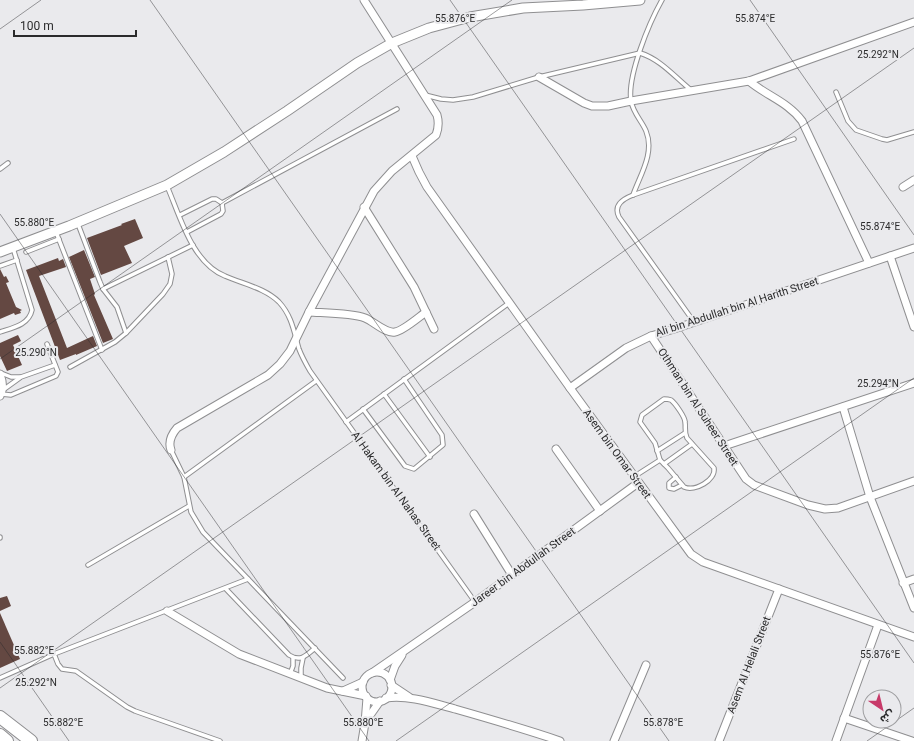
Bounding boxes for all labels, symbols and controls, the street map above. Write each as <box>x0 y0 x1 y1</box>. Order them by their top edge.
scale bar <box>14 12 136 38</box>
text: 55.876°E <box>435 13 475 24</box>
text: 55.874°E <box>735 13 775 24</box>
text: 100 m <box>20 19 54 33</box>
text: 25.292°N <box>857 49 899 60</box>
text: 55.880°E <box>14 217 54 228</box>
text: 55.874°E <box>860 221 900 232</box>
street label: Ali bin Abdullah bin Al Harith Street <box>654 274 820 340</box>
street label: Othman bin Al Suheer Street <box>655 346 741 469</box>
text: 25.290°N <box>15 347 57 358</box>
text: 25.294°N <box>857 378 899 389</box>
street label: Asem bin Omar Street <box>580 407 654 502</box>
street label: Al Hakam bin Al Nahas Street <box>348 429 444 553</box>
street label: Jareer bin Abdullah Street <box>468 524 578 609</box>
street label: Asem Al Helali Street <box>724 614 774 715</box>
text: 55.882°E <box>14 645 54 656</box>
text: 55.876°E <box>860 649 900 660</box>
text: 25.292°N <box>15 677 57 688</box>
north arrow <box>862 689 902 729</box>
text: ش <box>878 707 897 726</box>
text: 55.882°E <box>43 717 83 728</box>
text: 55.880°E <box>343 717 383 728</box>
text: 55.878°E <box>643 717 683 728</box>

